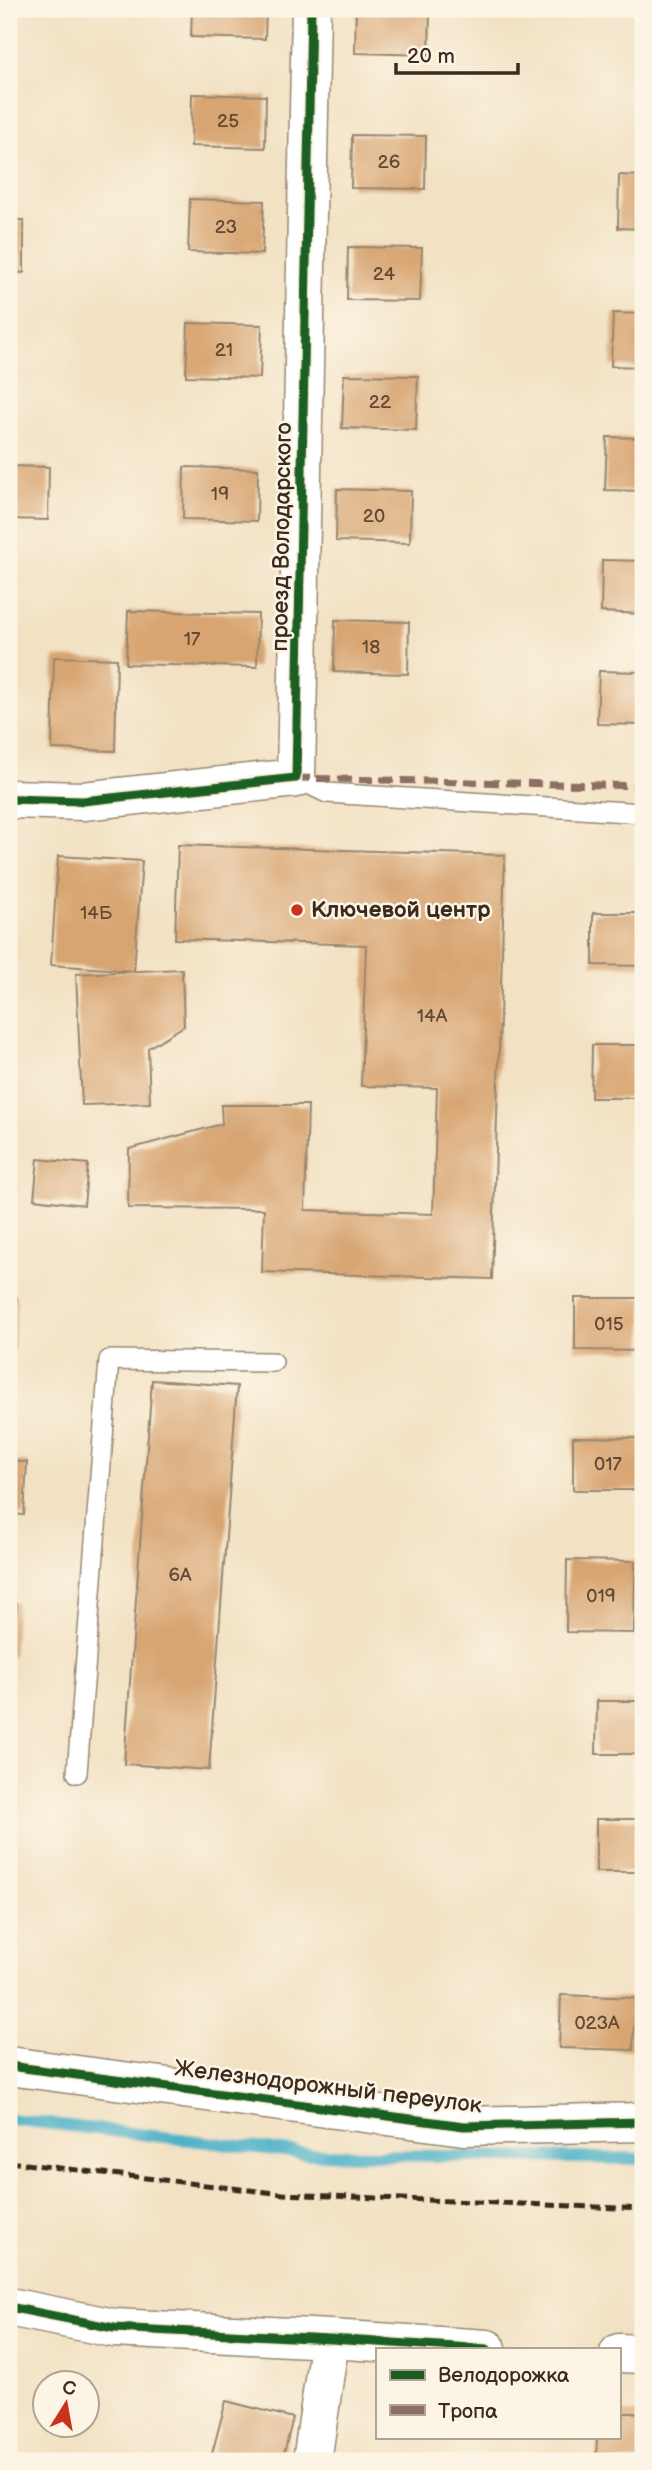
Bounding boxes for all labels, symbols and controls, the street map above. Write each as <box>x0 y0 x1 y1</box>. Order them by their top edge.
scale bar <box>396 32 519 76</box>
text: 20 m <box>407 44 455 69</box>
house number: 25 <box>217 110 239 133</box>
house number: 26 <box>378 151 400 174</box>
house number: 23 <box>215 216 237 239</box>
house number: 24 <box>373 263 396 286</box>
house number: 21 <box>215 339 233 362</box>
house number: 22 <box>369 391 392 414</box>
street label: проезд Володарского <box>266 422 298 652</box>
house number: 19 <box>211 483 229 506</box>
house number: 20 <box>363 505 385 528</box>
house number: 17 <box>184 628 201 651</box>
house number: 18 <box>362 636 380 659</box>
place label: Ключевой центр <box>311 896 491 924</box>
house number: 14Б <box>80 902 113 925</box>
marker: Ключевой центр <box>289 902 305 918</box>
house number: 14А <box>417 1005 448 1028</box>
house number: 015 <box>594 1313 624 1336</box>
house number: 017 <box>594 1453 623 1476</box>
house number: 6А <box>168 1564 192 1587</box>
house number: 019 <box>586 1585 616 1608</box>
house number: 023А <box>574 2012 620 2035</box>
street label: Железнодорожный переулок <box>173 2054 484 2120</box>
legend <box>376 2348 620 2438</box>
text: Велодорожка <box>438 2363 570 2388</box>
north arrow <box>32 2368 102 2438</box>
text: С <box>60 2376 78 2401</box>
text: Тропа <box>438 2399 498 2424</box>

